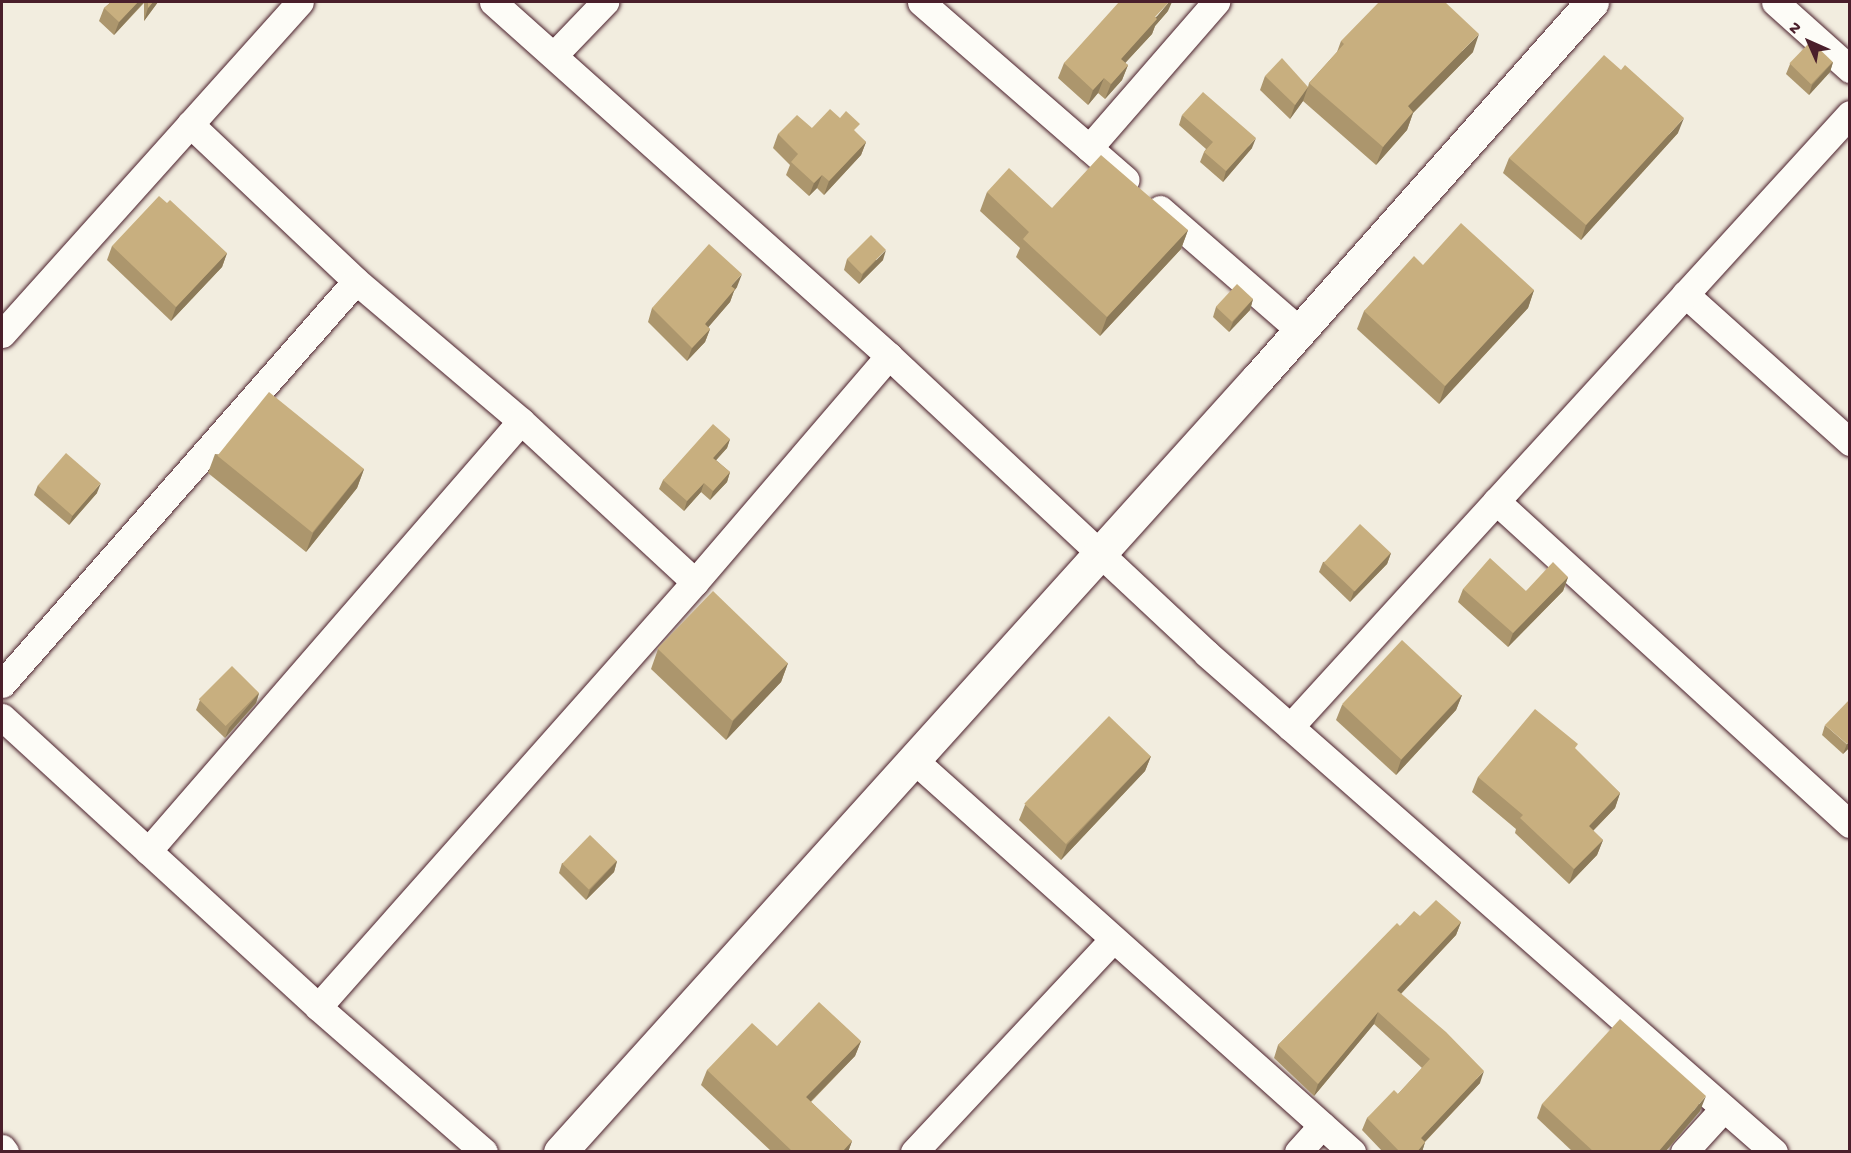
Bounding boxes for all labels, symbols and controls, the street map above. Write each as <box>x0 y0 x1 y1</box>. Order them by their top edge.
north arrow <box>1779 12 1839 72</box>
text: N <box>1785 19 1806 39</box>

